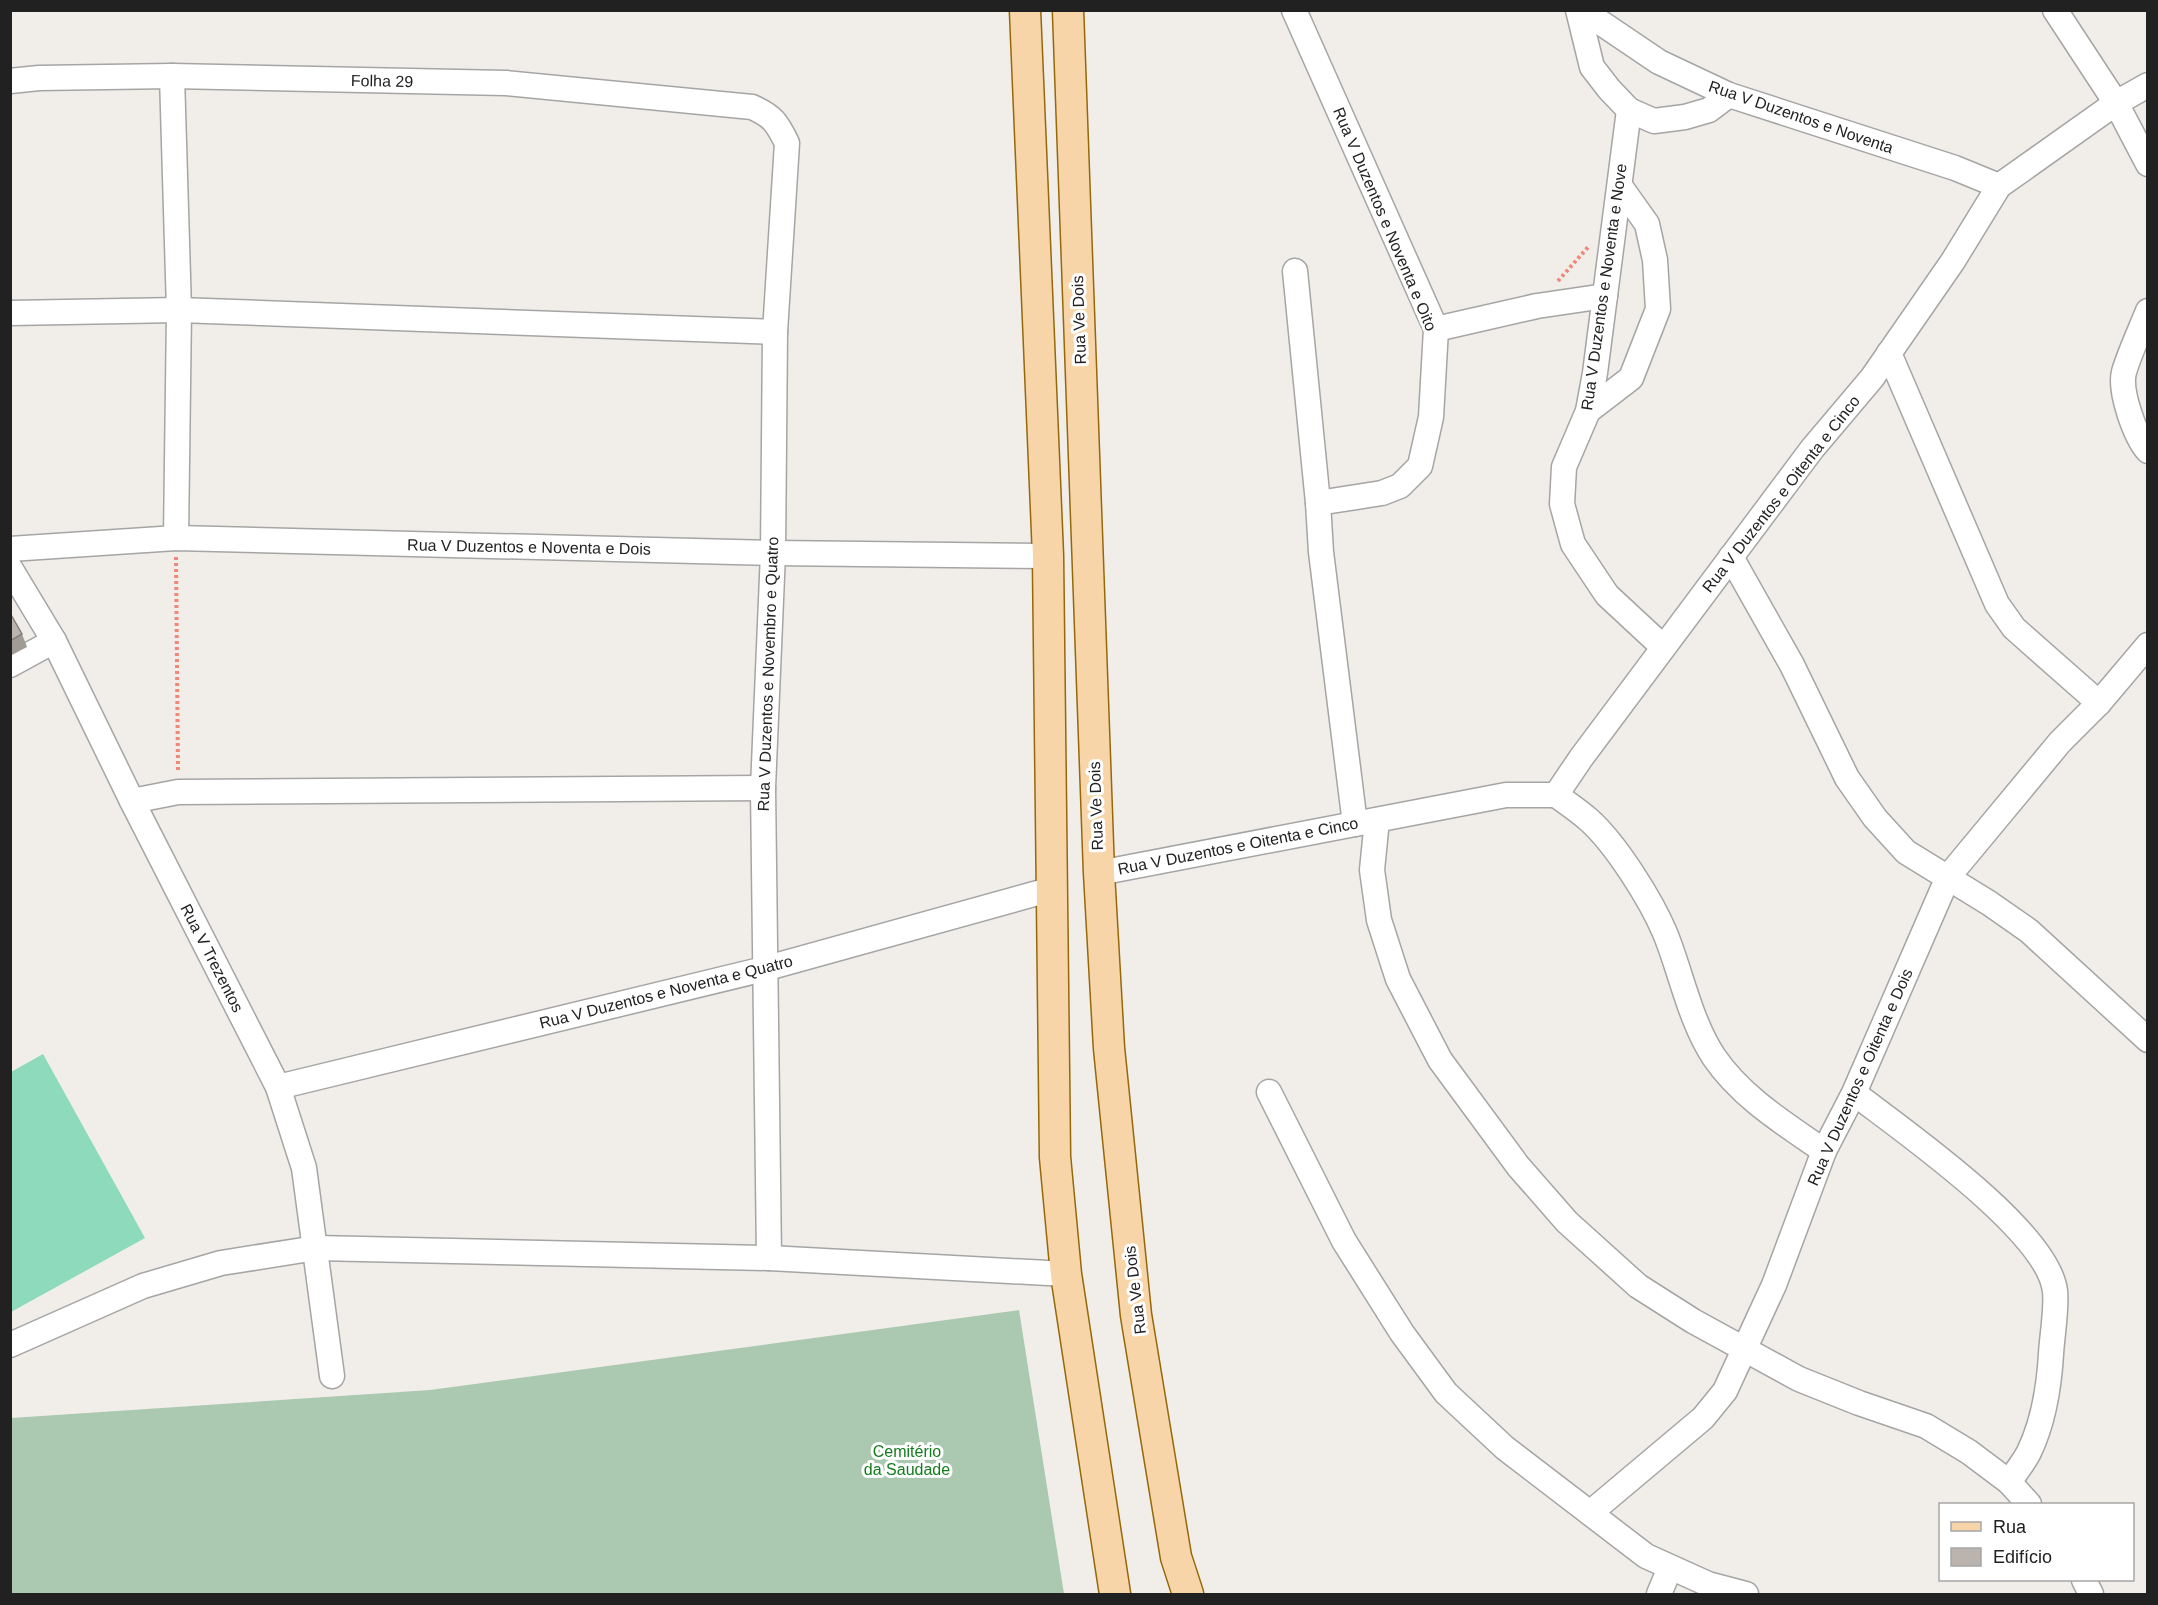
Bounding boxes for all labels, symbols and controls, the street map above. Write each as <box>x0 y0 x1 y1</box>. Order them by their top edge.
street label: Folha 29 <box>351 72 413 90</box>
street label: Rua V Duzentos e Noventa <box>1707 77 1896 157</box>
street label: Rua V Duzentos e Noventa e Oito <box>1330 105 1440 333</box>
street label: Rua V Duzentos e Noventa e Nove <box>1578 162 1630 411</box>
street label: Rua Ve Dois <box>1069 275 1089 365</box>
street label: Rua V Duzentos e Oitenta e Cinco <box>1699 392 1863 596</box>
street label: Rua V Duzentos e Noventa e Dois <box>407 536 651 558</box>
street label: Rua V Duzentos e Novembro e Quatro <box>755 536 781 812</box>
street label: Rua Ve Dois <box>1086 761 1106 851</box>
street label: Rua V Duzentos e Oitenta e Cinco <box>1116 814 1360 878</box>
street label: Rua V Trezentos <box>177 901 247 1015</box>
street label: Rua V Duzentos e Noventa e Quatro <box>538 952 795 1032</box>
street label: Rua V Duzentos e Oitenta e Dois <box>1804 966 1916 1188</box>
street label: Rua Ve Dois <box>1121 1245 1149 1335</box>
park label: Cemitério da Saudade <box>864 1443 950 1478</box>
legend <box>1939 1503 2134 1581</box>
text: Rua <box>1993 1517 2027 1537</box>
text: Edifício <box>1993 1547 2052 1567</box>

